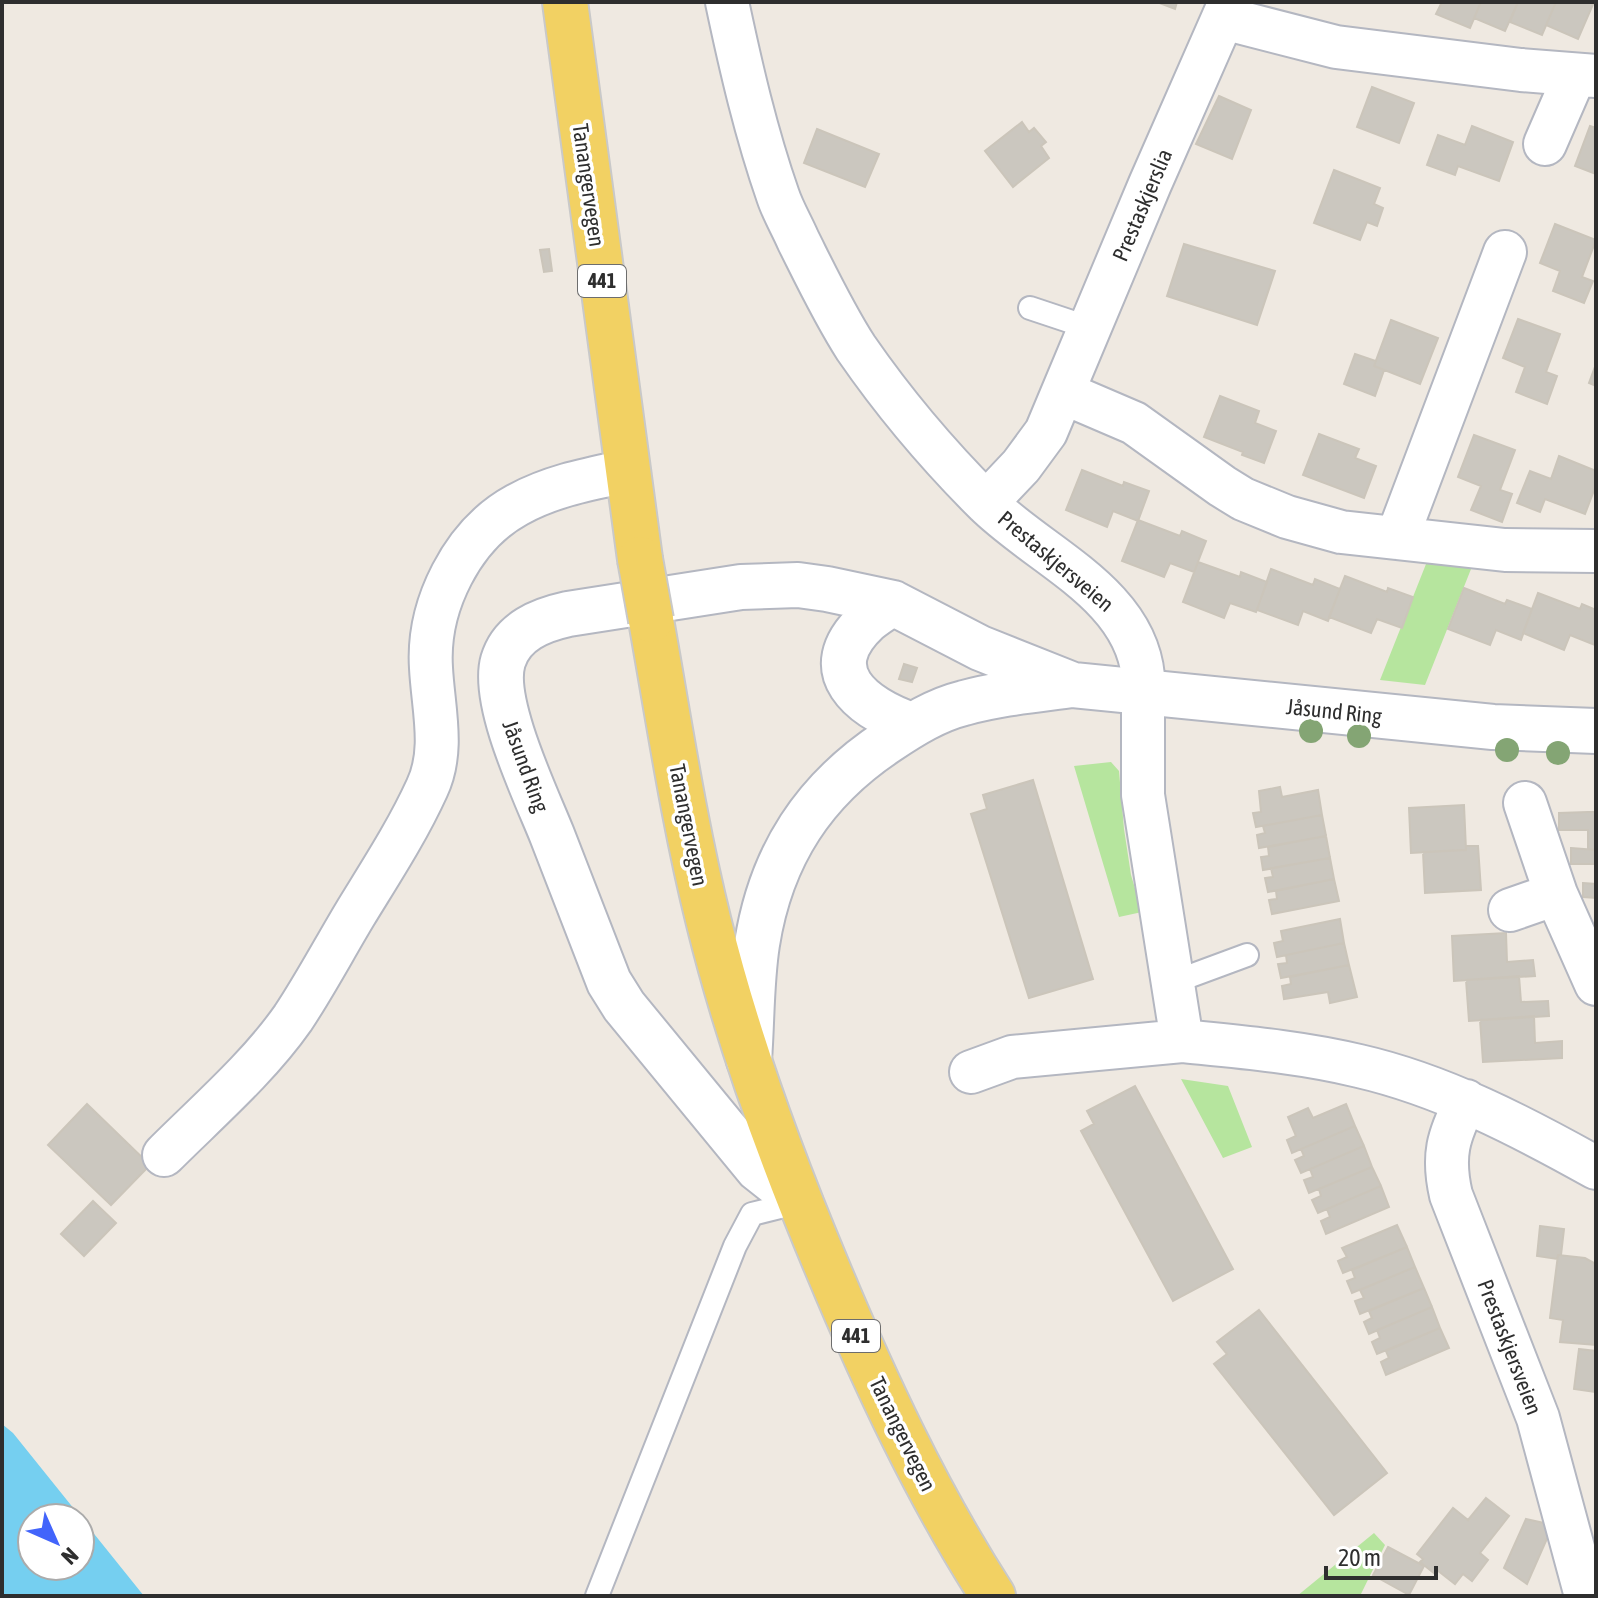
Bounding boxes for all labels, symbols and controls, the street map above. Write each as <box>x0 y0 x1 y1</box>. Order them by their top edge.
street label: Tanangervegen <box>568 122 610 248</box>
street label: Prestaskjerslia <box>1107 145 1177 265</box>
road number: 441 <box>578 265 626 297</box>
street label: Prestaskjersveien <box>993 505 1119 617</box>
street label: Jåsund Ring <box>1285 693 1384 729</box>
street label: Jåsund Ring <box>497 716 555 816</box>
street label: Tanangervegen <box>664 762 714 888</box>
street label: Prestaskjersveien <box>1472 1276 1548 1418</box>
road number: 441 <box>832 1320 880 1352</box>
street label: Tanangervegen <box>864 1373 942 1495</box>
north arrow <box>16 1502 96 1582</box>
scale bar <box>1326 1530 1436 1580</box>
text: N <box>56 1542 84 1570</box>
text: 20 m <box>1338 1544 1381 1571</box>

